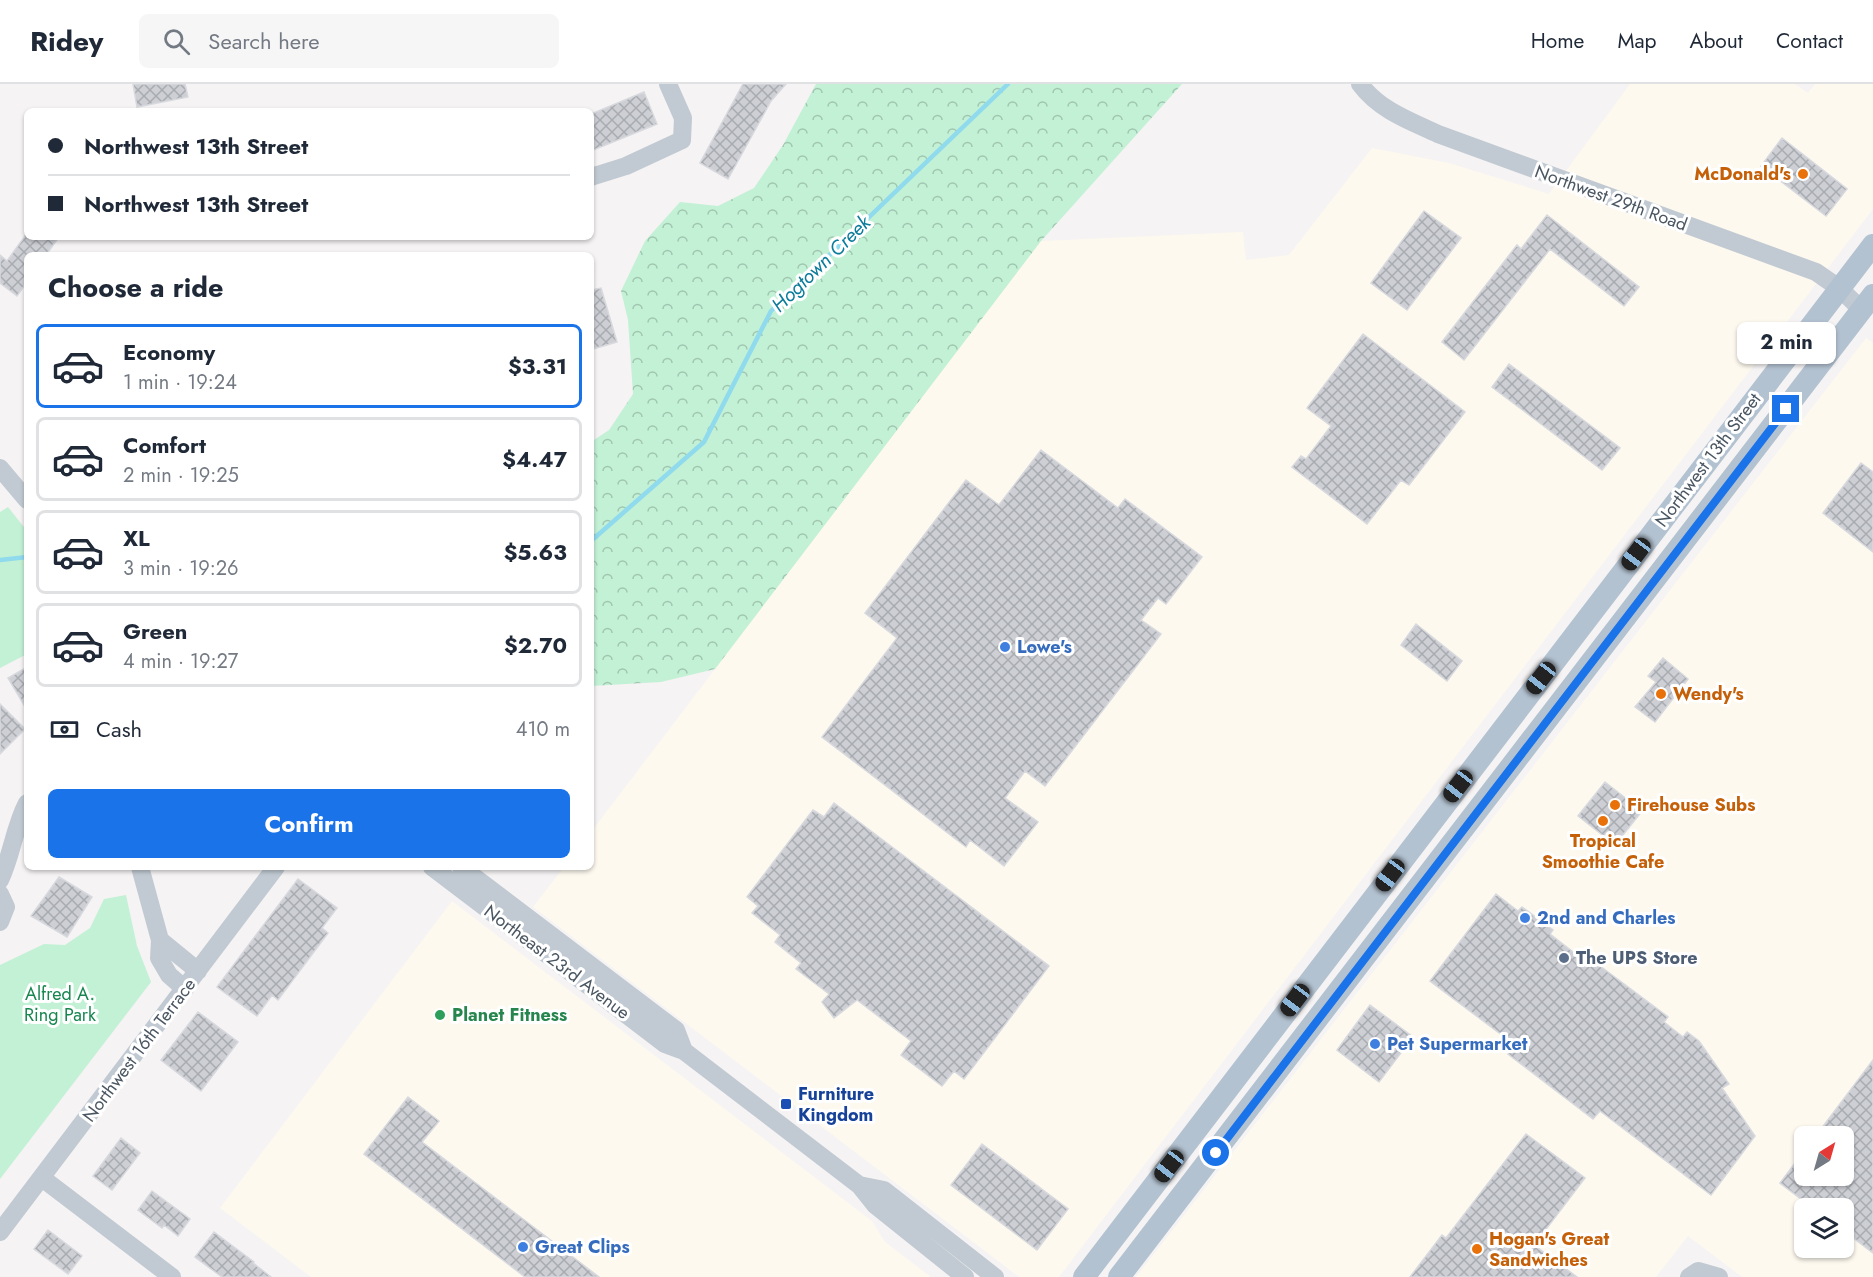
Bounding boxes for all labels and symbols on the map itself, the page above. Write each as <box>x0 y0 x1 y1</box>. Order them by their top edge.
street label: Northwest 29th Road <box>1531 158 1691 238</box>
place label: McDonald's <box>1694 161 1791 187</box>
marker: McDonald's <box>1796 167 1810 181</box>
water label: Hogtown Creek <box>765 208 878 319</box>
callout: 2 min <box>1736 322 1836 364</box>
street label: Northwest 13th Street <box>1649 387 1768 532</box>
route end <box>1772 395 1799 422</box>
car <box>1618 534 1654 574</box>
place label: Lowe's <box>1017 634 1072 660</box>
marker: Lowe's <box>998 640 1012 654</box>
car <box>1523 658 1559 698</box>
place label: Wendy's <box>1673 681 1744 707</box>
marker: Wendy's <box>1654 687 1668 701</box>
car <box>1440 766 1476 806</box>
place label: Firehouse Subs <box>1627 792 1755 818</box>
marker: Firehouse Subs <box>1608 798 1622 812</box>
marker: Tropical Smoothie Cafe <box>1596 814 1610 828</box>
place label: Tropical Smoothie Cafe <box>1542 828 1664 875</box>
car <box>1372 855 1408 895</box>
street label: Northeast 23rd Avenue <box>479 898 635 1026</box>
place label: 2nd and Charles <box>1537 905 1676 931</box>
marker: 2nd and Charles <box>1518 911 1532 925</box>
place label: The UPS Store <box>1576 945 1698 971</box>
marker: The UPS Store <box>1557 951 1571 965</box>
street label: Northwest 16th Terrace <box>76 973 202 1127</box>
car <box>1277 980 1313 1020</box>
park label: Alfred A. Ring Park <box>24 981 96 1028</box>
place label: Planet Fitness <box>452 1002 567 1028</box>
marker: Planet Fitness <box>433 1008 447 1022</box>
place label: Pet Supermarket <box>1387 1031 1528 1057</box>
marker: Pet Supermarket <box>1368 1037 1382 1051</box>
place label: Furniture Kingdom <box>798 1081 874 1128</box>
marker: Furniture Kingdom <box>779 1097 793 1111</box>
north arrow <box>1794 1126 1854 1186</box>
route start <box>1202 1139 1229 1166</box>
car <box>1151 1146 1187 1186</box>
place label: Hogan's Great Sandwiches <box>1489 1226 1609 1273</box>
place label: Great Clips <box>535 1234 630 1260</box>
marker: Great Clips <box>516 1240 530 1254</box>
marker: Hogan's Great Sandwiches <box>1470 1242 1484 1256</box>

